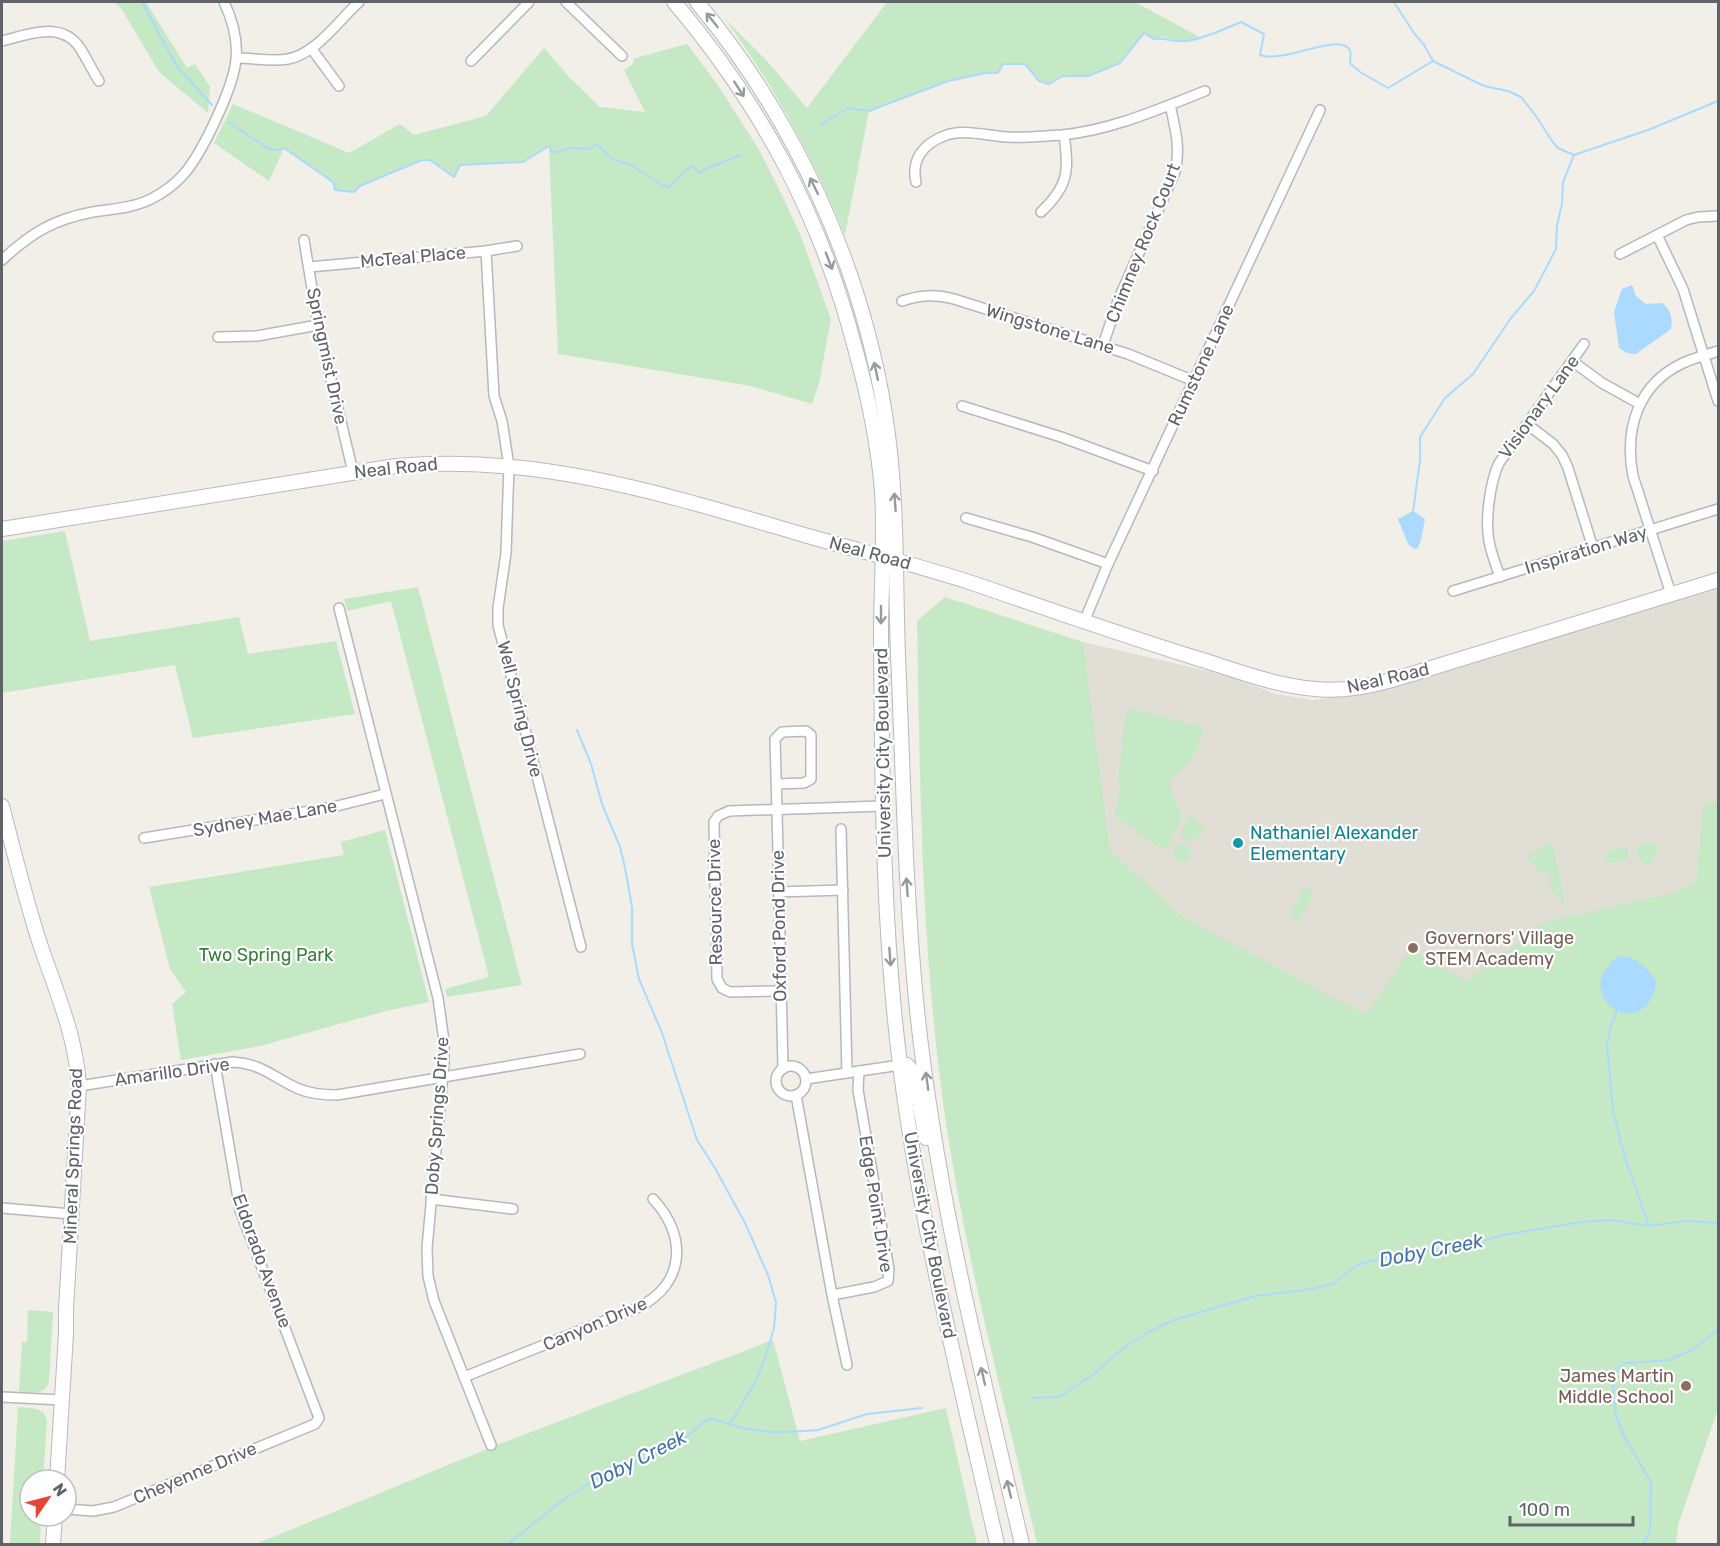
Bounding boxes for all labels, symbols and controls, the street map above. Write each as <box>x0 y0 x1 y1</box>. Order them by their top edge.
one-way arrow <box>706 13 719 29</box>
one-way arrow <box>733 80 746 97</box>
street label: Chimney Rock Court <box>1101 160 1185 326</box>
one-way arrow <box>808 178 819 196</box>
street label: McTeal Place <box>359 241 467 273</box>
one-way arrow <box>824 251 835 270</box>
street label: Springmist Drive <box>302 286 352 426</box>
street label: Wingstone Lane <box>983 299 1117 359</box>
street label: Rumstone Lane <box>1163 301 1239 429</box>
street label: Visionary Lane <box>1494 351 1584 463</box>
one-way arrow <box>870 361 882 380</box>
street label: Neal Road <box>353 453 439 483</box>
one-way arrow <box>889 493 900 513</box>
street label: Inspiration Way <box>1522 521 1650 579</box>
street label: Neal Road <box>827 532 913 574</box>
one-way arrow <box>875 605 887 625</box>
street label: Well Spring Drive <box>492 639 548 779</box>
street label: University City Boulevard <box>870 648 896 858</box>
street label: Neal Road <box>1345 658 1431 698</box>
street label: Sydney Mae Lane <box>191 795 339 841</box>
place label: Nathaniel Alexander Elementary <box>1250 822 1418 865</box>
marker: Nathaniel Alexander Elementary <box>1231 836 1245 850</box>
street label: Resource Drive <box>703 839 727 965</box>
street label: Oxford Pond Drive <box>767 850 791 1002</box>
one-way arrow <box>901 878 912 898</box>
place label: Governors' Village STEM Academy <box>1425 927 1574 970</box>
marker: Governors' Village STEM Academy <box>1406 941 1420 955</box>
park label: Two Spring Park <box>199 944 334 966</box>
one-way arrow <box>885 947 896 967</box>
street label: Doby Springs Drive <box>420 1036 454 1196</box>
street label: Amarillo Drive <box>113 1053 231 1091</box>
street label: Mineral Springs Road <box>59 1068 87 1244</box>
one-way arrow <box>921 1072 932 1092</box>
street label: University City Boulevard <box>899 1130 961 1340</box>
street label: Edge Point Drive <box>854 1134 898 1274</box>
street label: Eldorado Avenue <box>228 1191 296 1331</box>
water label: Doby Creek <box>1377 1228 1486 1272</box>
street label: Canyon Drive <box>540 1292 650 1356</box>
place label: James Martin Middle School <box>1558 1365 1674 1408</box>
one-way arrow <box>977 1366 988 1386</box>
marker: James Martin Middle School <box>1679 1379 1693 1393</box>
water label: Doby Creek <box>585 1424 691 1494</box>
street label: Cheyenne Drive <box>130 1437 260 1509</box>
north arrow <box>18 1468 78 1528</box>
one-way arrow <box>1002 1479 1014 1498</box>
text: N <box>49 1480 71 1500</box>
scale bar <box>1510 1489 1633 1527</box>
text: 100 m <box>1519 1499 1570 1521</box>

